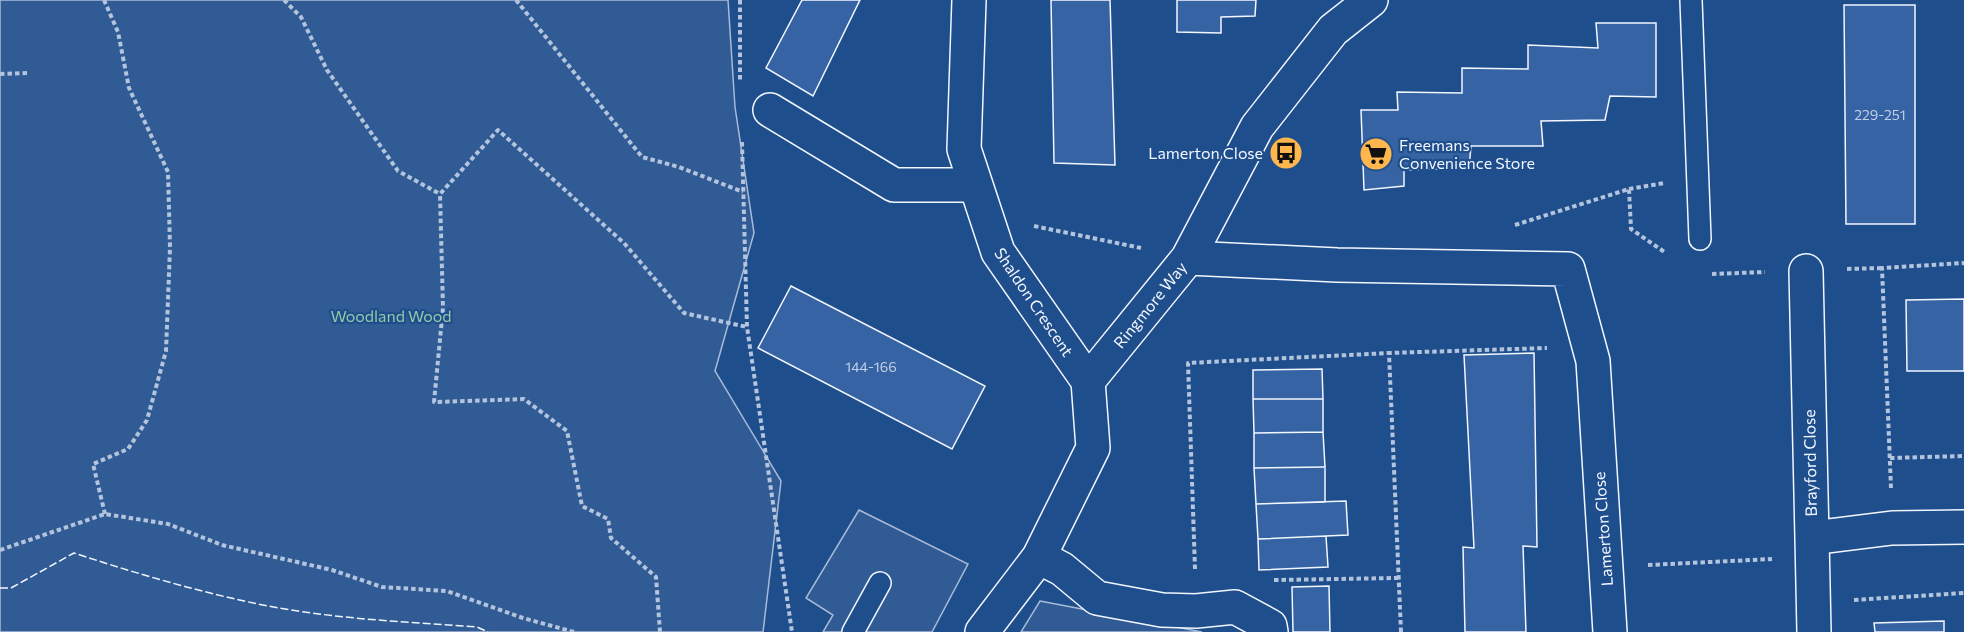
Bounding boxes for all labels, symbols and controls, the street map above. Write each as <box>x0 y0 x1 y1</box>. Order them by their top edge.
house number: 229-251 <box>1854 106 1906 123</box>
bus stop icon: Lamerton Close <box>1268 135 1304 171</box>
place label: Freemans Convenience Store <box>1399 135 1535 172</box>
supermarket icon: Freemans Convenience Store <box>1358 136 1394 172</box>
place label: Lamerton Close <box>1148 143 1263 162</box>
street label: Shaldon Crescent <box>991 244 1078 360</box>
street label: Ringmore Way <box>1109 258 1190 352</box>
park label: Woodland Wood <box>330 306 452 325</box>
house number: 144-166 <box>845 358 897 375</box>
street label: Brayford Close <box>1799 409 1820 517</box>
street label: Lamerton Close <box>1589 471 1616 587</box>

